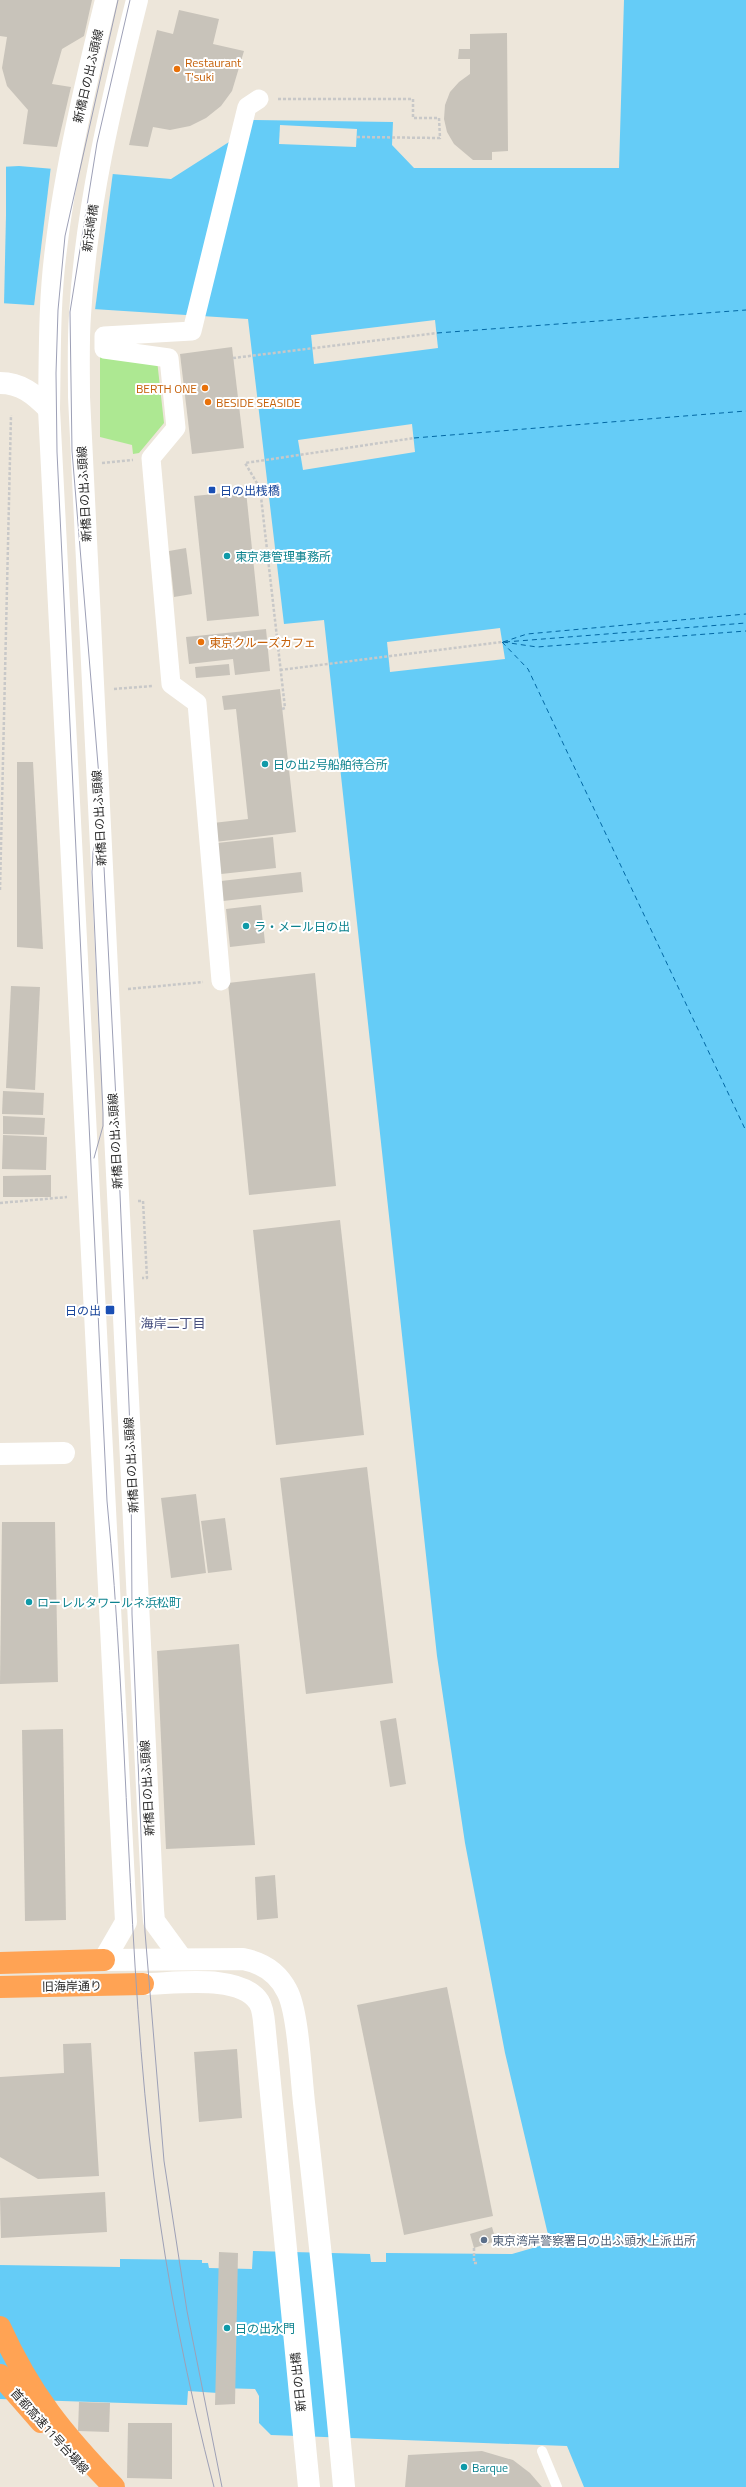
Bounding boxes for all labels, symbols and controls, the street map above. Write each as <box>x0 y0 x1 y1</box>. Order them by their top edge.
street label: 新橋日の出ふ頭線 <box>68 27 108 125</box>
place label: Restaurant T'suki <box>185 53 242 86</box>
marker: Restaurant T'suki <box>172 64 182 74</box>
street label: 新浜崎橋 <box>77 203 103 253</box>
place label: BERTH ONE <box>136 379 197 398</box>
marker: BERTH ONE <box>200 383 210 393</box>
place label: BESIDE SEASIDE <box>216 393 301 412</box>
marker: BESIDE SEASIDE <box>203 397 213 407</box>
street label: 新橋日の出ふ頭線 <box>72 446 96 542</box>
place label: 日の出桟橋 <box>220 481 280 500</box>
marker: 日の出桟橋 <box>207 485 217 495</box>
place label: 東京港管理事務所 <box>235 547 331 566</box>
marker: 東京港管理事務所 <box>222 551 232 561</box>
place label: 東京クルーズカフェ <box>209 633 316 652</box>
marker: 東京クルーズカフェ <box>196 637 206 647</box>
place label: 日の出2号船舶待合所 <box>273 755 388 774</box>
marker: 日の出2号船舶待合所 <box>260 759 270 769</box>
street label: 新橋日の出ふ頭線 <box>87 770 111 866</box>
place label: ラ・メール日の出 <box>254 917 350 936</box>
marker: ラ・メール日の出 <box>241 921 251 931</box>
street label: 新橋日の出ふ頭線 <box>103 1093 127 1189</box>
place label: 日の出 <box>65 1301 101 1320</box>
marker: 日の出 <box>104 1304 116 1316</box>
district label: 海岸二丁目 <box>140 1313 206 1333</box>
street label: 新橋日の出ふ頭線 <box>119 1417 143 1513</box>
place label: ローレルタワールネ浜松町 <box>37 1593 181 1612</box>
marker: ローレルタワールネ浜松町 <box>24 1597 34 1607</box>
street label: 新橋日の出ふ頭線 <box>135 1740 159 1836</box>
street label: 旧海岸通り <box>42 1976 102 1996</box>
place label: 東京湾岸警察署日の出ふ頭水上派出所 <box>492 2231 696 2250</box>
marker: 東京湾岸警察署日の出ふ頭水上派出所 <box>479 2235 489 2245</box>
place label: 日の出水門 <box>235 2319 295 2338</box>
marker: 日の出水門 <box>222 2323 232 2333</box>
street label: 新日の出橋 <box>285 2351 311 2413</box>
street label: 首都高速11号台場線 <box>6 2384 94 2478</box>
place label: Barque <box>472 2458 508 2477</box>
marker: Barque <box>459 2462 469 2472</box>

